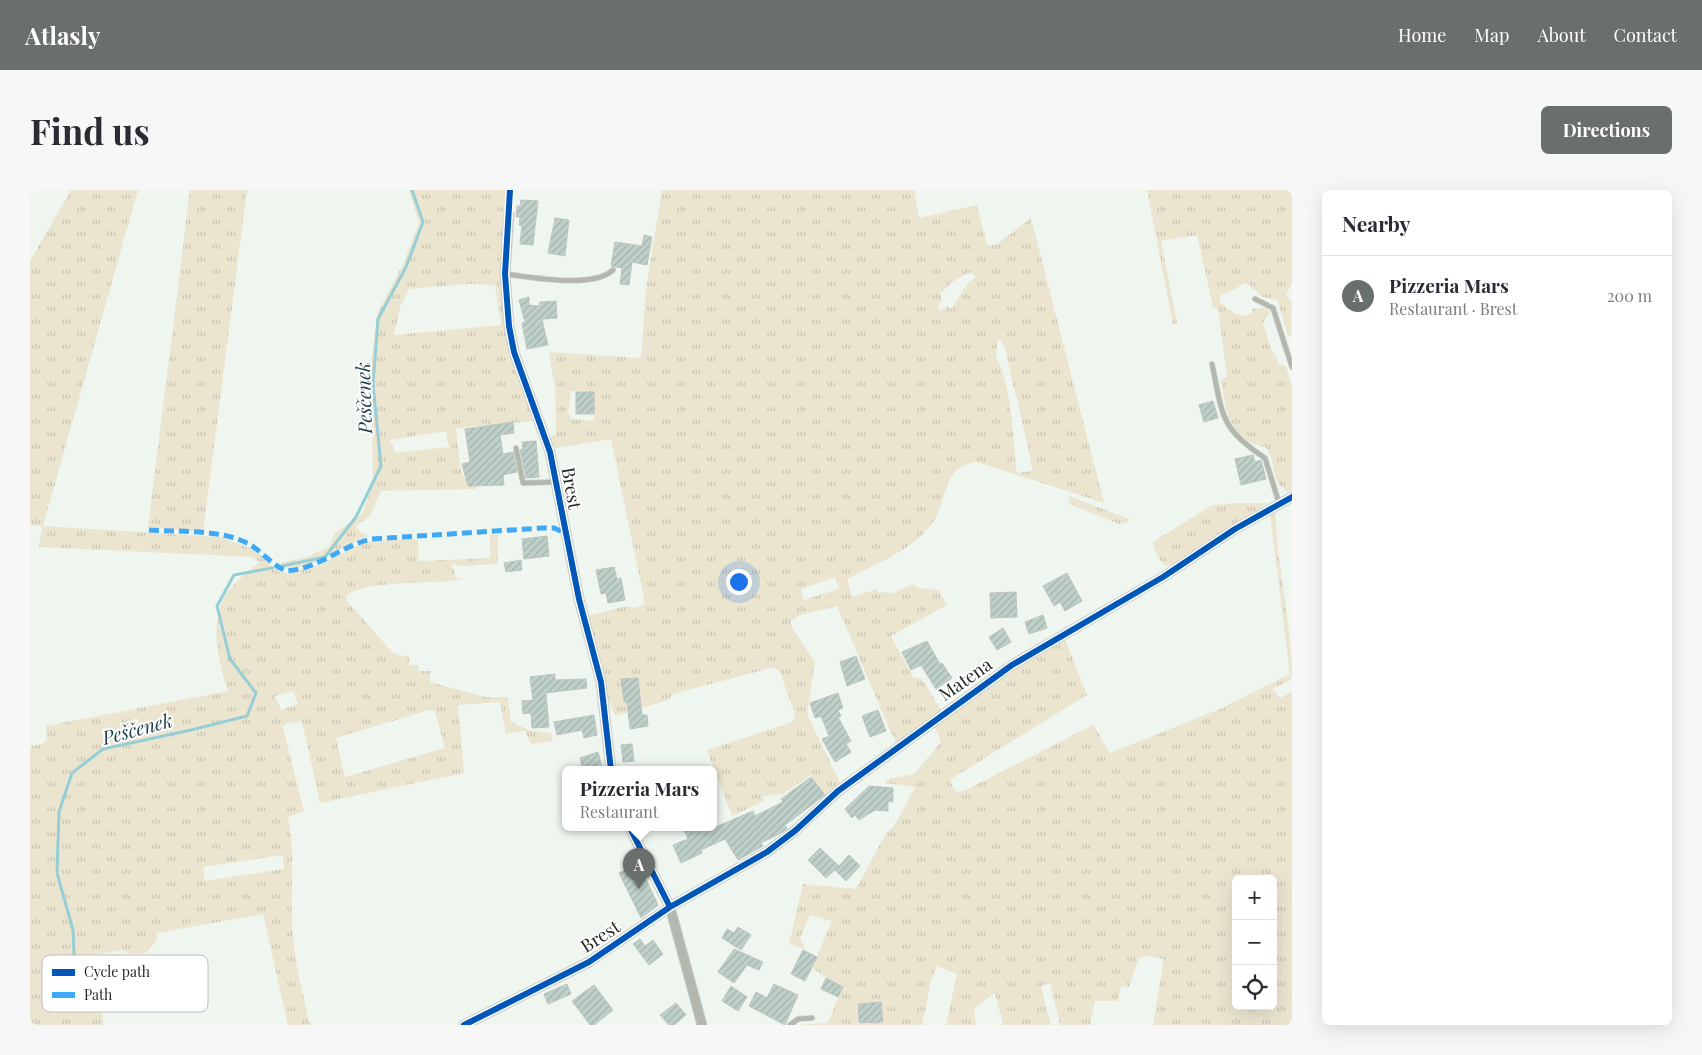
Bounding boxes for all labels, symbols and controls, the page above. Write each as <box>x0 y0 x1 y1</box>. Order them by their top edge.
text: Atlasly <box>25 19 100 51</box>
text: Home <box>1398 23 1446 47</box>
text: Map <box>1474 23 1509 47</box>
text: About <box>1537 23 1586 47</box>
text: Contact <box>1614 23 1677 47</box>
button: Directions <box>1541 106 1672 154</box>
text: Find us <box>30 107 150 154</box>
text: Nearby <box>1342 209 1411 237</box>
text: Pizzeria Mars <box>1389 272 1509 298</box>
text: A <box>1353 285 1363 306</box>
text: 200 m <box>1607 285 1652 306</box>
text: Restaurant · Brest <box>1389 298 1517 319</box>
water label: Peščenek <box>349 362 377 435</box>
street label: Brest <box>557 465 588 512</box>
your location <box>726 569 752 595</box>
street label: Matena <box>934 652 996 706</box>
water label: Peščenek <box>98 706 175 750</box>
popup <box>562 766 717 831</box>
text: Pizzeria Mars <box>580 775 699 801</box>
text: Restaurant <box>580 801 659 822</box>
pin: A <box>623 848 655 889</box>
map controls <box>1232 875 1277 1010</box>
button: + <box>1232 875 1277 920</box>
street label: Brest <box>576 914 625 958</box>
button: − <box>1232 920 1277 965</box>
legend <box>42 955 208 1012</box>
text: Cycle path <box>84 962 151 981</box>
button: locate <box>1232 965 1277 1010</box>
text: Path <box>84 985 113 1004</box>

